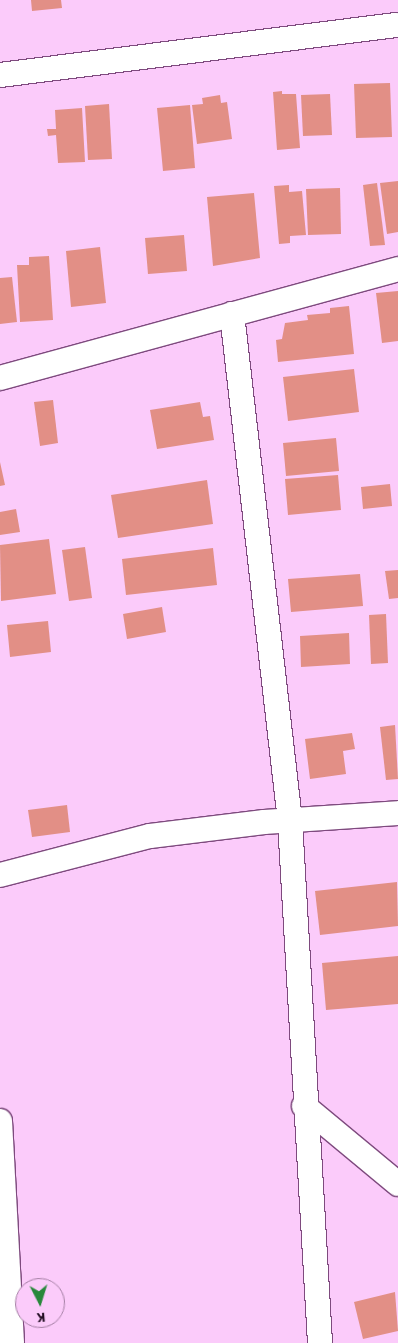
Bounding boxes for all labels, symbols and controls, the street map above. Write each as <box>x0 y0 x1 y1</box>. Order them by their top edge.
north arrow <box>15 1278 65 1328</box>
text: K <box>36 1307 46 1327</box>

